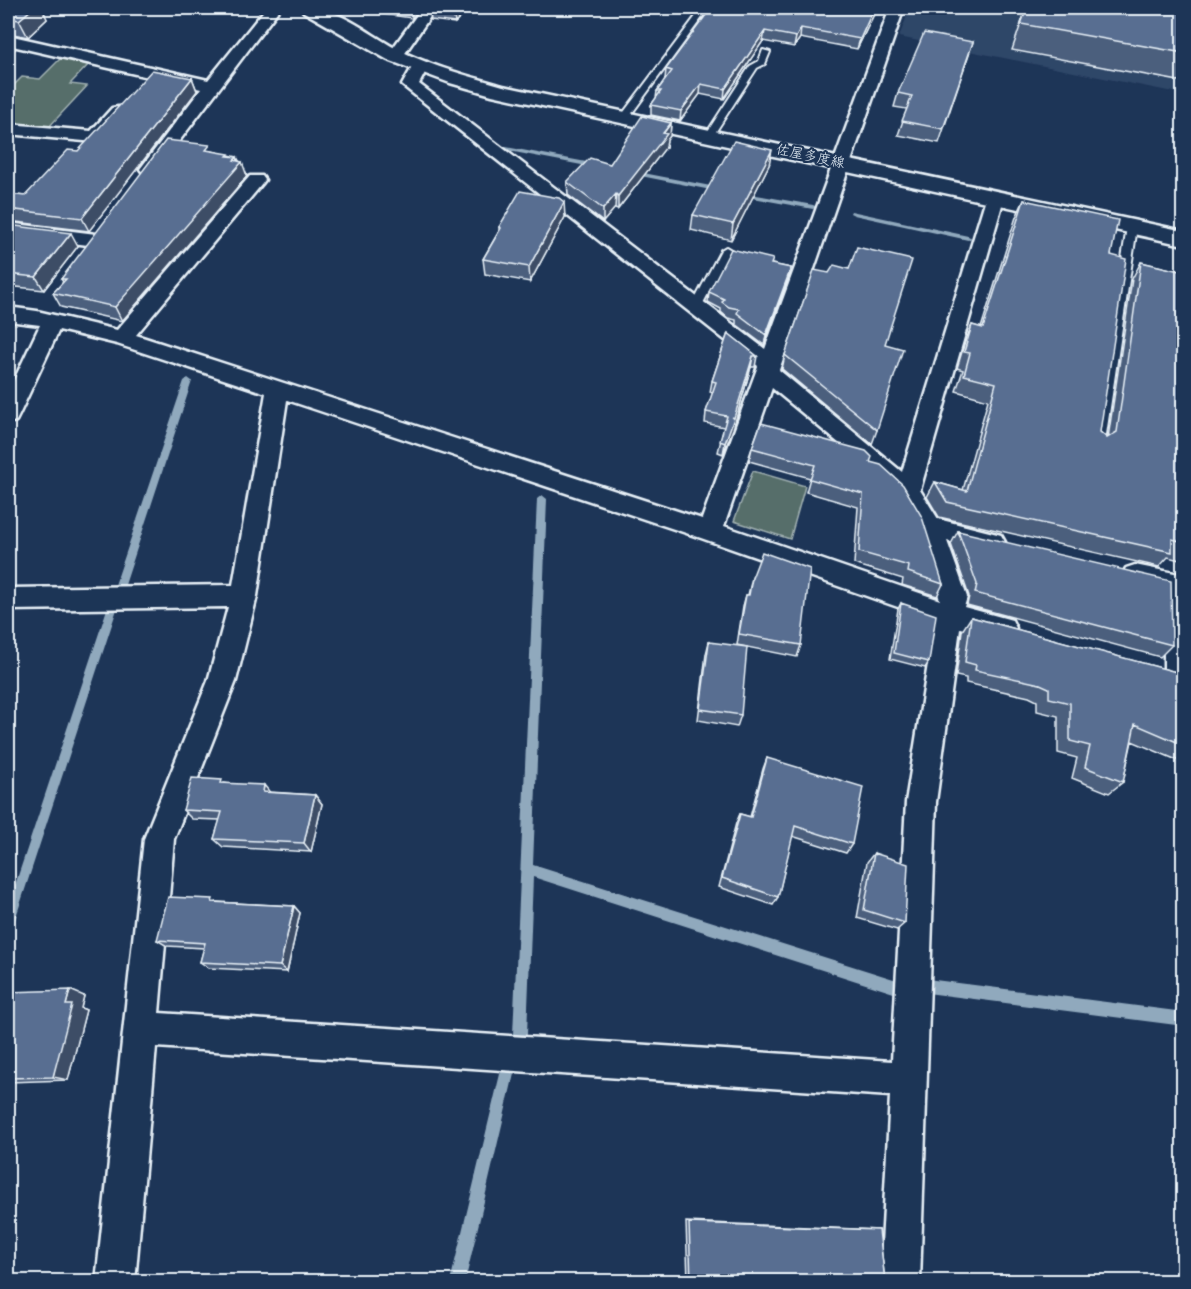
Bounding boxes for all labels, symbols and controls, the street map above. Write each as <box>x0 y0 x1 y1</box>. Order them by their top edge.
street label: 佐屋多度線 <box>774 142 846 174</box>

